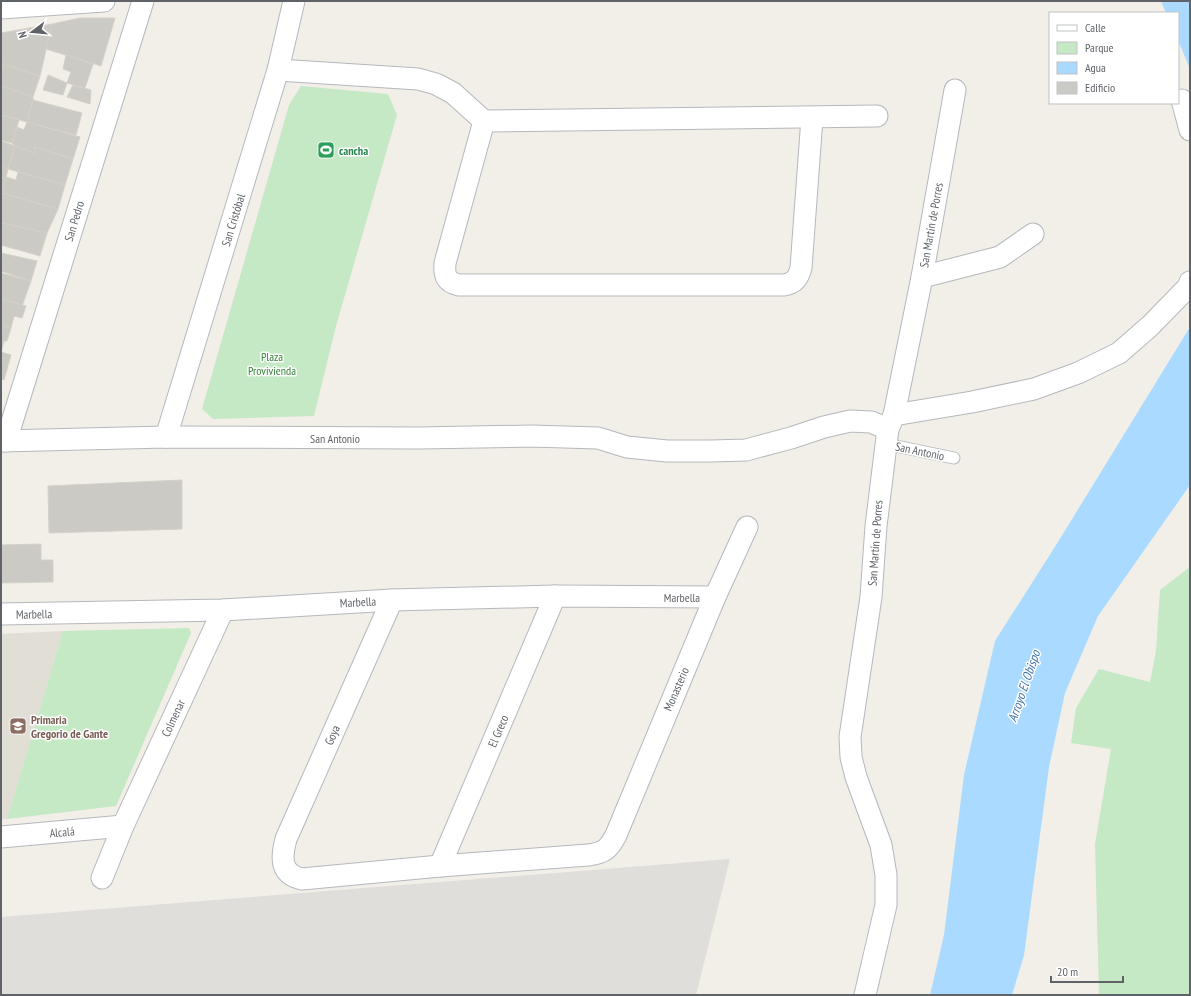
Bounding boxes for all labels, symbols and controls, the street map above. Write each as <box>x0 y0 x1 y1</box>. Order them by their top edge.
north arrow <box>12 12 52 52</box>
legend <box>1049 12 1179 104</box>
text: Calle <box>1085 20 1106 35</box>
text: N <box>15 30 30 40</box>
text: Parque <box>1085 40 1114 55</box>
text: Agua <box>1085 60 1106 75</box>
text: Edificio <box>1085 80 1115 95</box>
sports icon: cancha <box>316 140 336 160</box>
place label: cancha <box>339 143 368 158</box>
street label: San Martín de Porres <box>916 181 946 269</box>
street label: San Cristóbal <box>218 192 248 248</box>
street label: San Pedro <box>61 199 87 243</box>
park label: Plaza Provivienda <box>248 349 296 378</box>
street label: San Antonio <box>310 431 360 446</box>
street label: San Antonio <box>894 438 946 464</box>
street label: San Martín de Porres <box>865 500 885 586</box>
street label: Marbella <box>664 590 700 605</box>
street label: Marbella <box>339 594 377 610</box>
street label: Marbella <box>16 606 52 622</box>
water label: Arroyo El Obispo <box>1004 647 1045 724</box>
street label: Monasterio <box>660 665 692 713</box>
street label: Colmenar <box>158 696 188 739</box>
place label: Primaria Gregorio de Gante <box>31 712 108 741</box>
street label: El Greco <box>484 713 512 749</box>
school or university icon: Primaria Gregorio de Gante <box>8 716 28 736</box>
street label: Goya <box>321 723 343 747</box>
street label: Alcalá <box>49 823 75 841</box>
scale bar <box>1051 958 1123 984</box>
text: 20 m <box>1057 964 1078 979</box>

